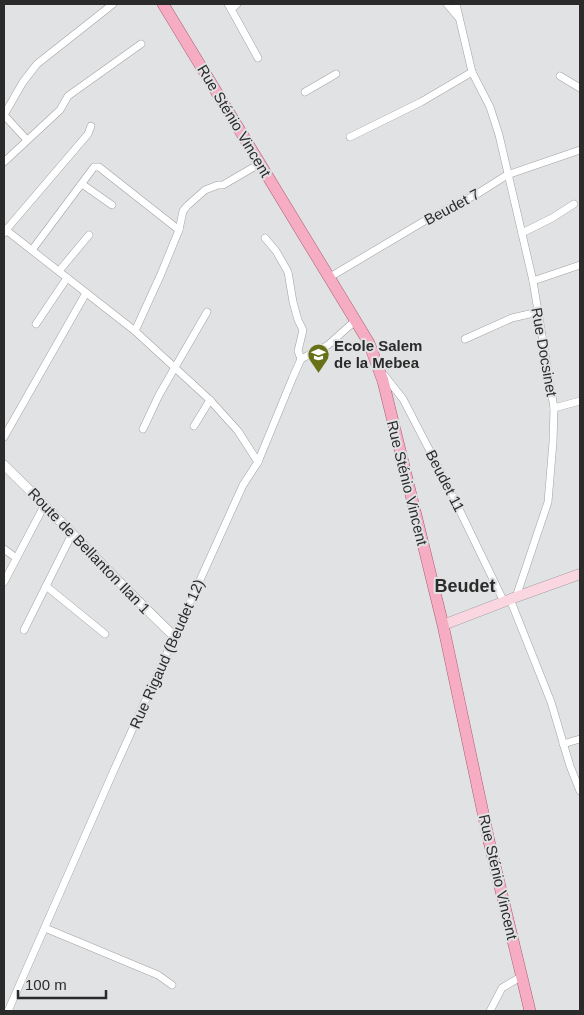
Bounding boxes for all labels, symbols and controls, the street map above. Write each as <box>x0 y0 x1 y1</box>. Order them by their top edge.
street label: Rue Sténio Vincent <box>194 61 275 181</box>
street label: Beudet 7 <box>421 185 482 228</box>
street label: Rue Docsinet <box>528 306 561 399</box>
place label: Ecole Salem de la Mebea <box>334 337 422 371</box>
school or university icon: Ecole Salem de la Mebea <box>306 343 330 374</box>
street label: Rue Sténio Vincent <box>384 419 431 548</box>
street label: Beudet 11 <box>423 447 468 515</box>
street label: Route de Bellanton Ilan 1 <box>25 484 154 617</box>
street label: Rue Rigaud (Beudet 12) <box>126 576 207 731</box>
district label: Beudet <box>434 576 496 596</box>
street label: Rue Sténio Vincent <box>476 813 521 942</box>
scale bar <box>18 968 105 1000</box>
text: 100 m <box>25 976 67 993</box>

